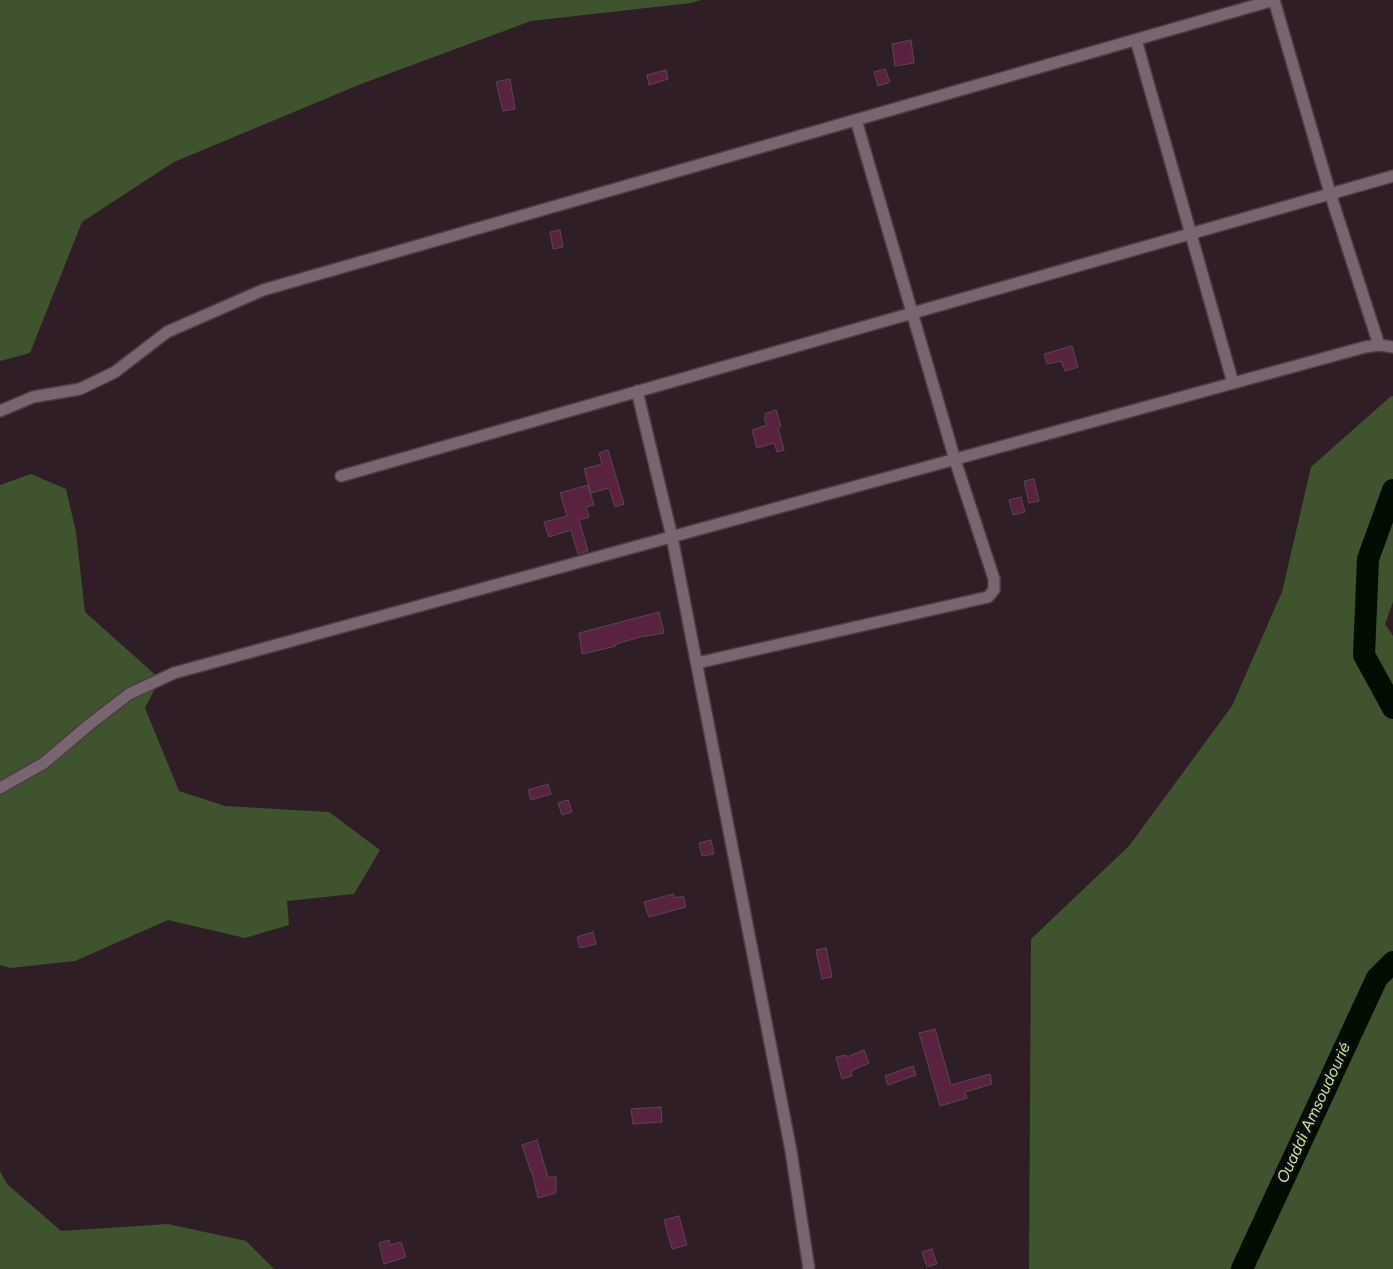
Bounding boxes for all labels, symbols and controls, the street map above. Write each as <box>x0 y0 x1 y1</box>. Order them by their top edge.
water label: Ouaddi Amsoudourié <box>1273 1040 1355 1186</box>

